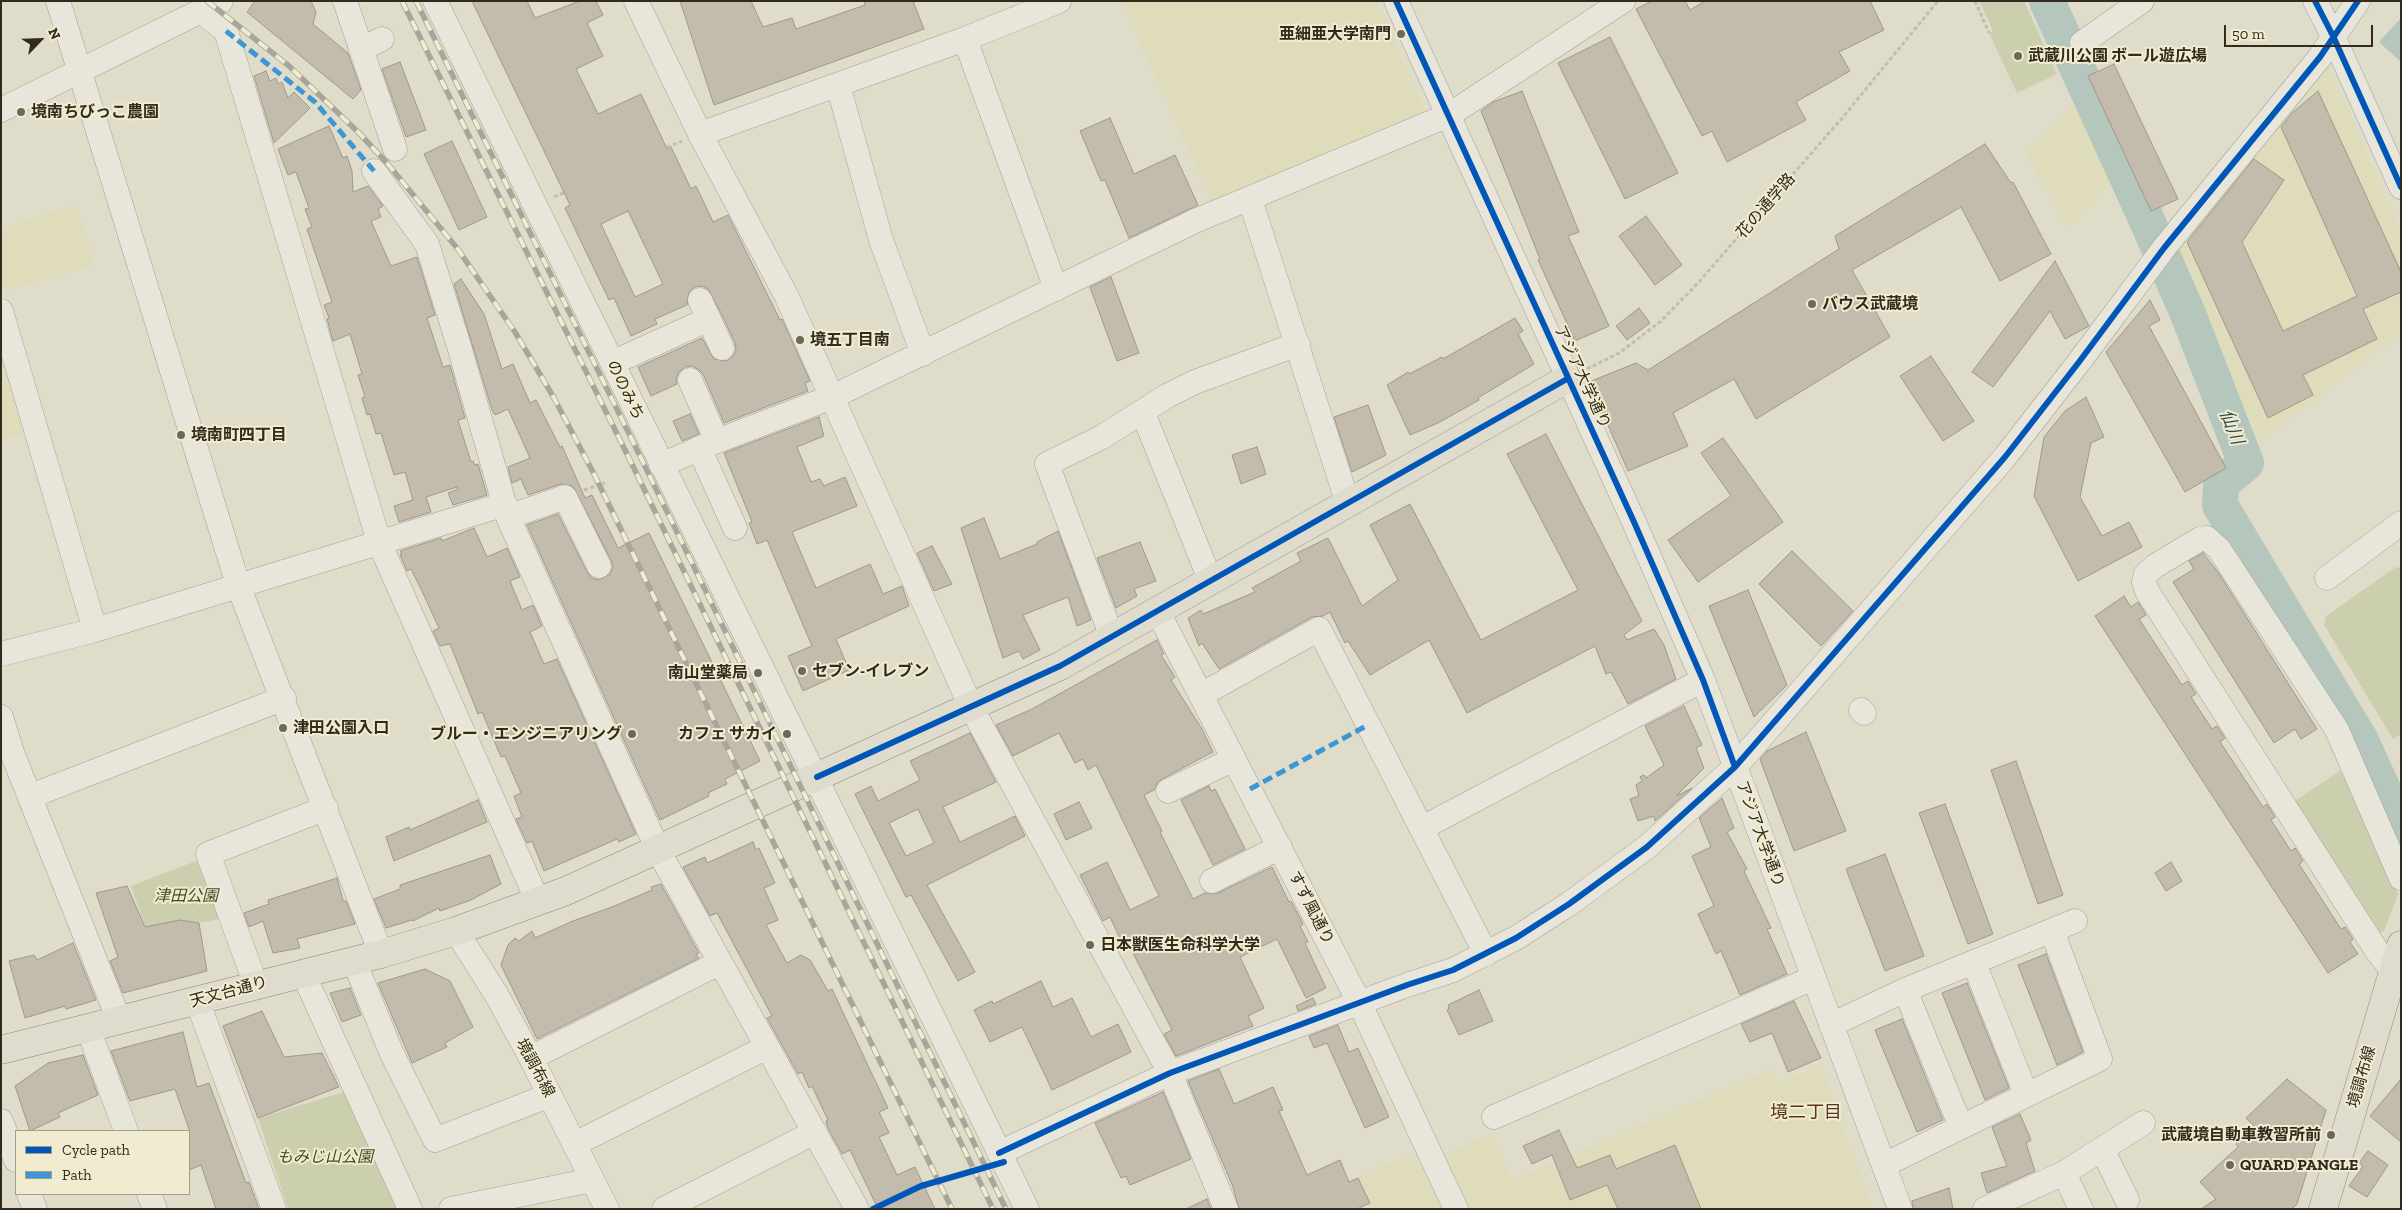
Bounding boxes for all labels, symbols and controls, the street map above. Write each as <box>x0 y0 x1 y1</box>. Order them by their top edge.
north arrow <box>15 15 65 65</box>
scale bar <box>2227 15 2376 47</box>
place label: 亜細亜大学南門 <box>1279 24 1391 44</box>
text: N <box>44 25 64 42</box>
text: 50 m <box>2232 25 2265 43</box>
marker: 亜細亜大学南門 <box>1395 28 1407 40</box>
place label: 武蔵川公園 ボール遊広場 <box>2028 46 2207 66</box>
marker: 武蔵川公園 ボール遊広場 <box>2012 50 2024 62</box>
place label: 境南ちびっこ農園 <box>31 102 159 122</box>
marker: 境南ちびっこ農園 <box>15 106 27 118</box>
street label: 花の通学路 <box>1733 170 1799 242</box>
place label: バウス武蔵境 <box>1822 294 1918 314</box>
marker: バウス武蔵境 <box>1806 298 1818 310</box>
street label: アジア大学通り <box>1550 322 1614 432</box>
place label: 境五丁目南 <box>810 330 890 350</box>
marker: 境五丁目南 <box>794 334 806 346</box>
street label: ののみち <box>602 357 648 423</box>
water label: 仙川 <box>2214 406 2248 448</box>
place label: 境南町四丁目 <box>191 425 287 445</box>
marker: 境南町四丁目 <box>175 429 187 441</box>
place label: セブン-イレブン <box>812 661 929 681</box>
place label: 南山堂薬局 <box>668 663 748 683</box>
marker: セブン-イレブン <box>796 665 808 677</box>
marker: 南山堂薬局 <box>752 667 764 679</box>
place label: 津田公園入口 <box>293 718 389 738</box>
marker: 津田公園入口 <box>277 722 289 734</box>
place label: ブルー・エンジニアリング <box>430 724 622 744</box>
place label: カフェ サカイ <box>678 724 777 744</box>
marker: ブルー・エンジニアリング <box>626 728 638 740</box>
marker: カフェ サカイ <box>781 728 793 740</box>
street label: アジア大学通り <box>1732 778 1788 890</box>
street label: すず風通り <box>1284 868 1338 948</box>
park label: 津田公園 <box>154 886 218 906</box>
place label: 日本獣医生命科学大学 <box>1100 935 1260 955</box>
marker: 日本獣医生命科学大学 <box>1084 939 1096 951</box>
street label: 天文台通り <box>188 972 270 1012</box>
street label: 境調布線 <box>512 1035 558 1101</box>
street label: 境調布線 <box>2344 1044 2380 1110</box>
district label: 境二丁目 <box>1770 1102 1842 1124</box>
place label: 武蔵境自動車教習所前 <box>2161 1125 2321 1145</box>
marker: 武蔵境自動車教習所前 <box>2325 1129 2337 1141</box>
legend <box>15 1130 190 1195</box>
text: Cycle path <box>62 1141 130 1159</box>
park label: もみじ山公園 <box>277 1147 373 1167</box>
place label: QUARD PANGLE <box>2240 1155 2358 1175</box>
marker: QUARD PANGLE <box>2224 1159 2236 1171</box>
text: Path <box>62 1166 92 1184</box>

